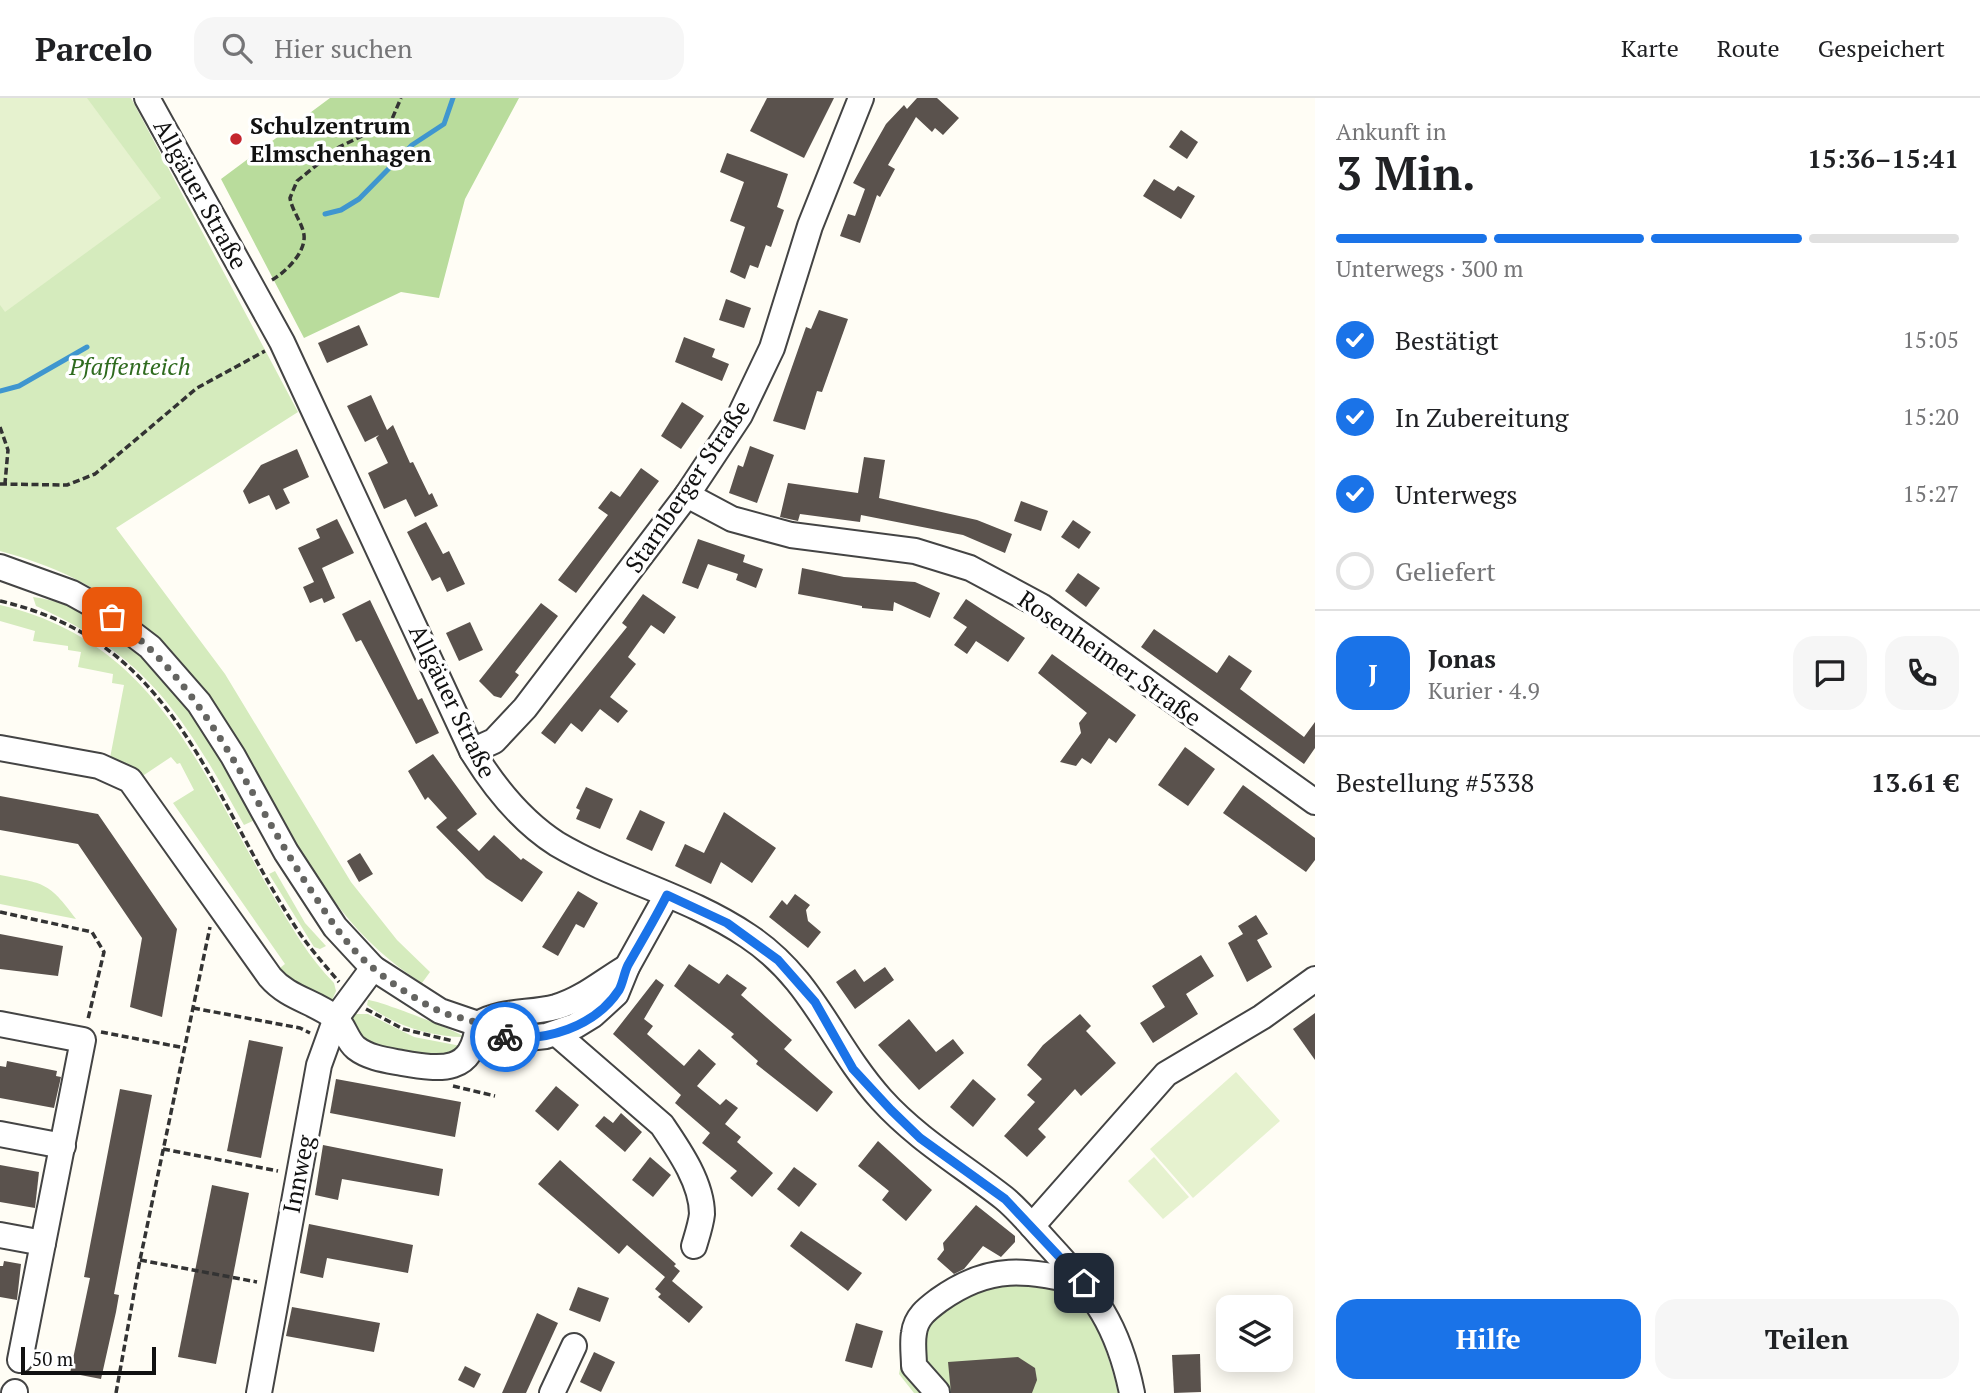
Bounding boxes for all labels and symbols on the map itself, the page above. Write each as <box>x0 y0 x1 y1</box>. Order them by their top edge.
place label: Schulzentrum Elmschenhagen <box>250 109 432 169</box>
street label: Allgäuer Straße <box>147 113 255 275</box>
marker: Schulzentrum Elmschenhagen <box>228 131 244 147</box>
park label: Pfaffenteich <box>68 350 191 382</box>
street label: Starnberger Straße <box>617 393 757 579</box>
street label: Rosenheimer Straße <box>1012 583 1208 733</box>
pin <box>82 587 142 647</box>
street label: Allgäuer Straße <box>402 619 504 783</box>
courier <box>470 1002 540 1072</box>
street label: Innweg <box>275 1132 321 1216</box>
pin <box>1054 1253 1114 1313</box>
scale bar <box>21 1344 156 1376</box>

